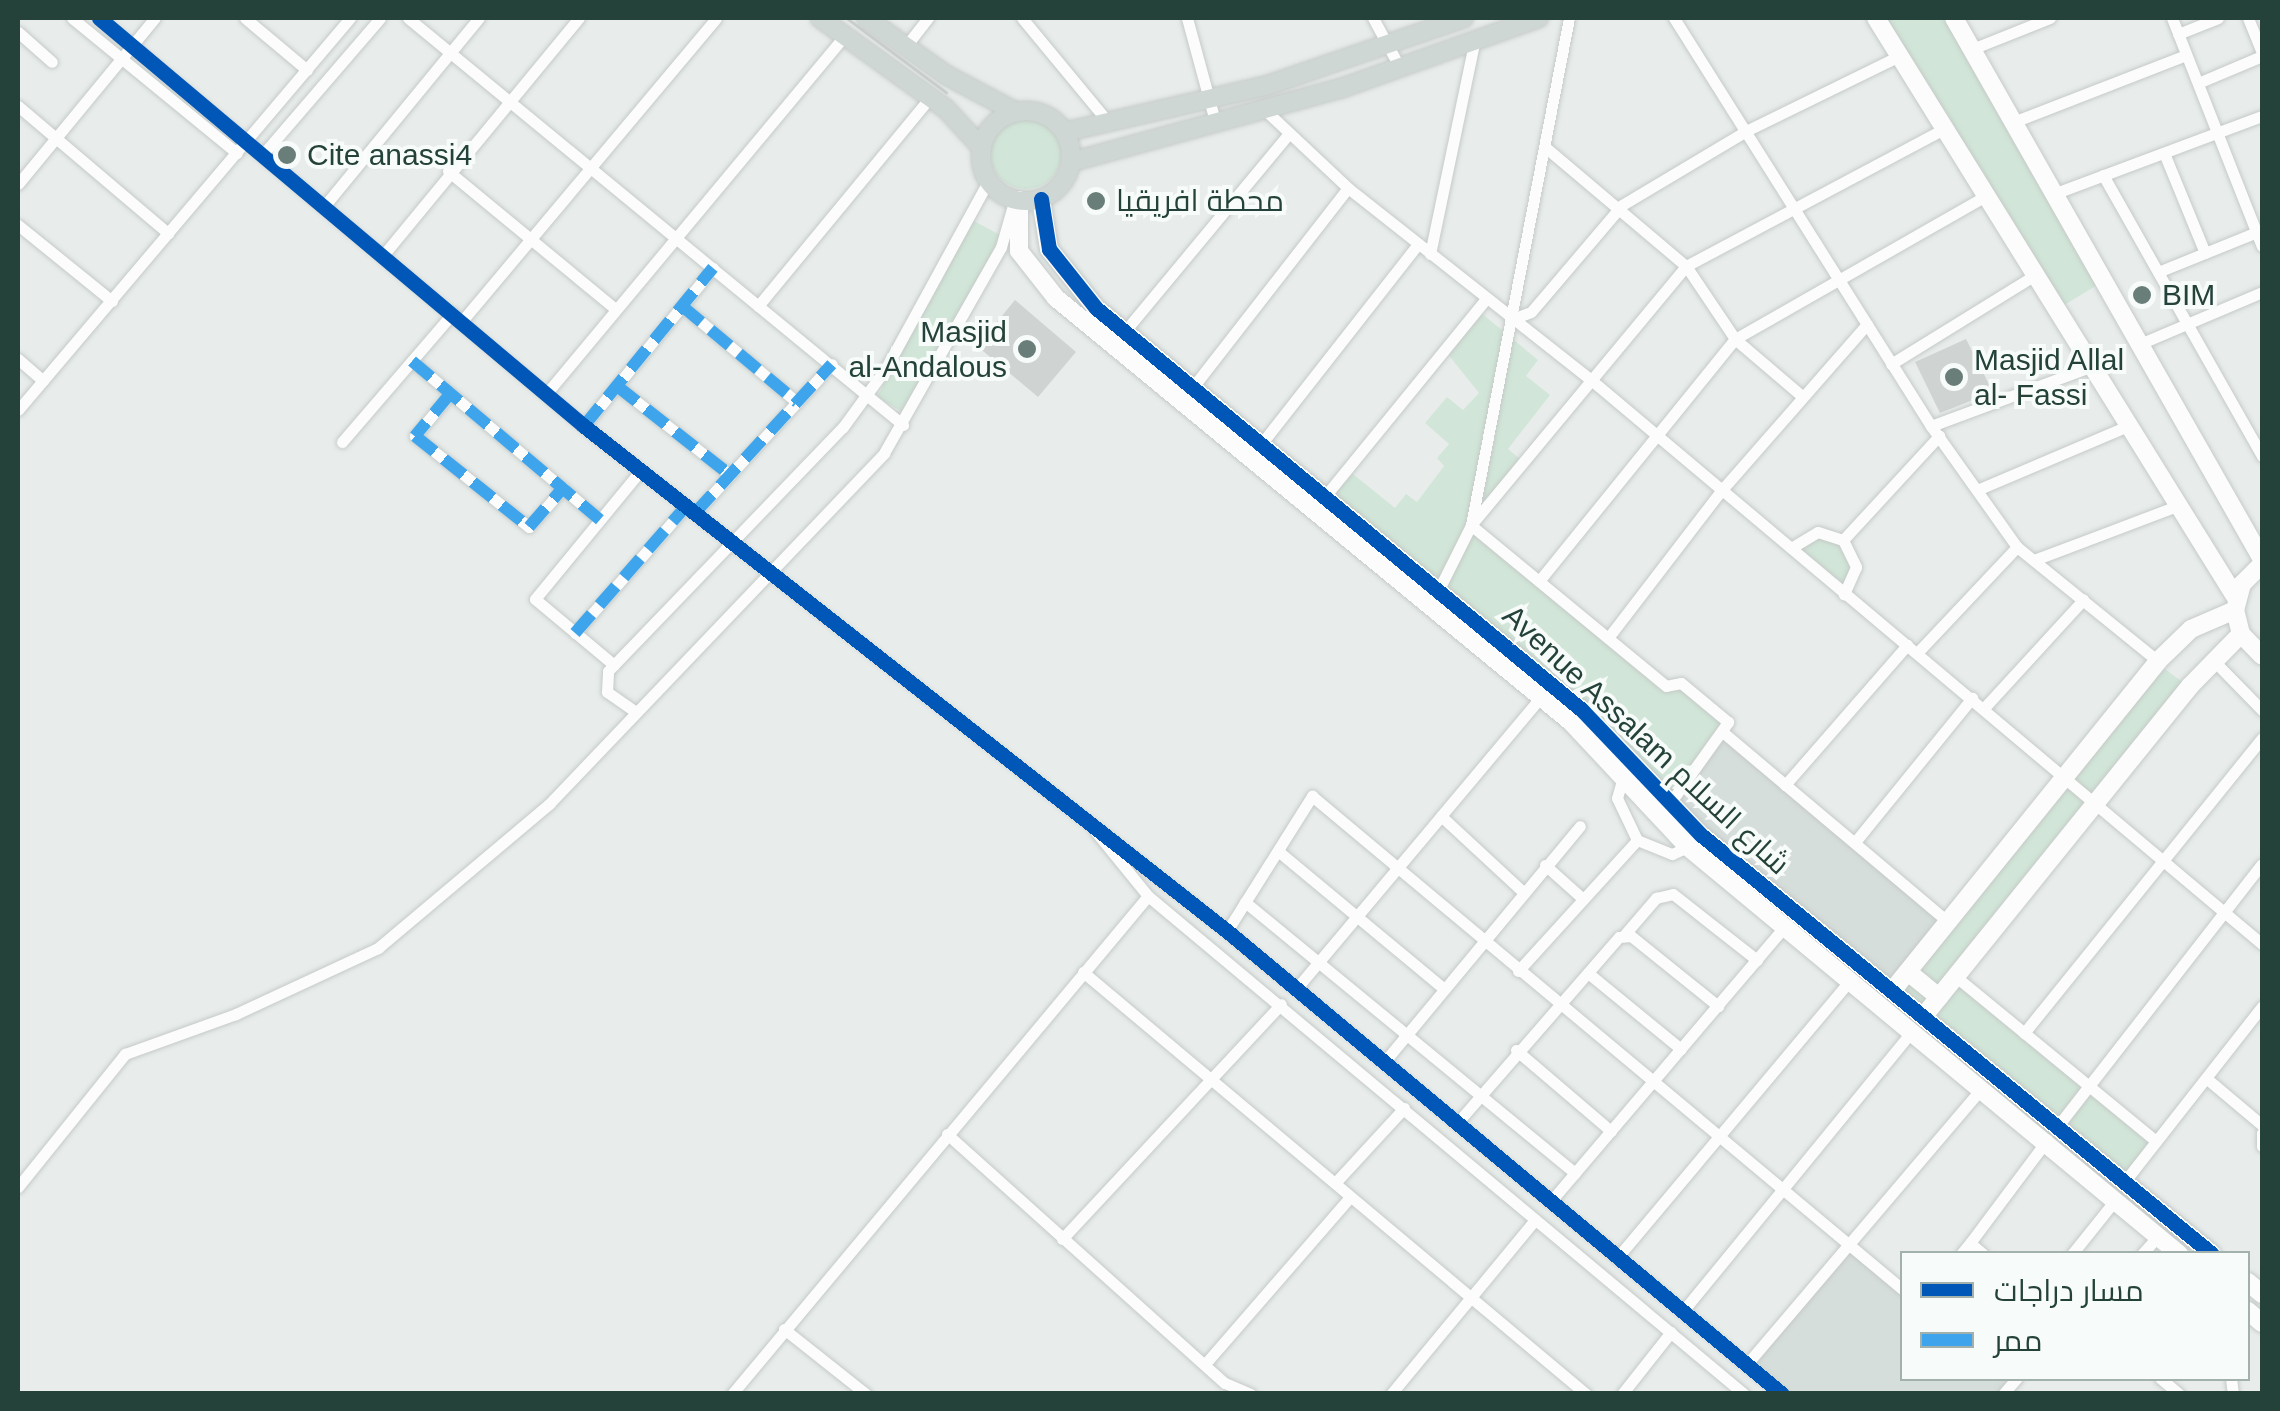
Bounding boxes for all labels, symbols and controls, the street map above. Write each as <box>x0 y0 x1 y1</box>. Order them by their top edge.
place label: Cite anassi4 <box>307 137 472 173</box>
marker: Cite anassi4 <box>276 144 298 166</box>
place label: محطة افريقيا <box>1116 183 1284 219</box>
marker: محطة افريقيا <box>1085 190 1107 212</box>
place label: BIM <box>2162 277 2215 313</box>
marker: BIM <box>2131 284 2153 306</box>
place label: Masjid al-Andalous <box>849 314 1007 384</box>
marker: Masjid al-Andalous <box>1016 338 1038 360</box>
place label: Masjid Allal al- Fassi <box>1974 342 2126 412</box>
marker: Masjid Allal al- Fassi <box>1943 366 1965 388</box>
street label: Avenue Assalam شارع السلام <box>1495 597 1797 883</box>
legend <box>1900 1251 2250 1381</box>
text: مسار دراجات <box>1994 1274 2144 1307</box>
text: ممر <box>1994 1324 2043 1357</box>

